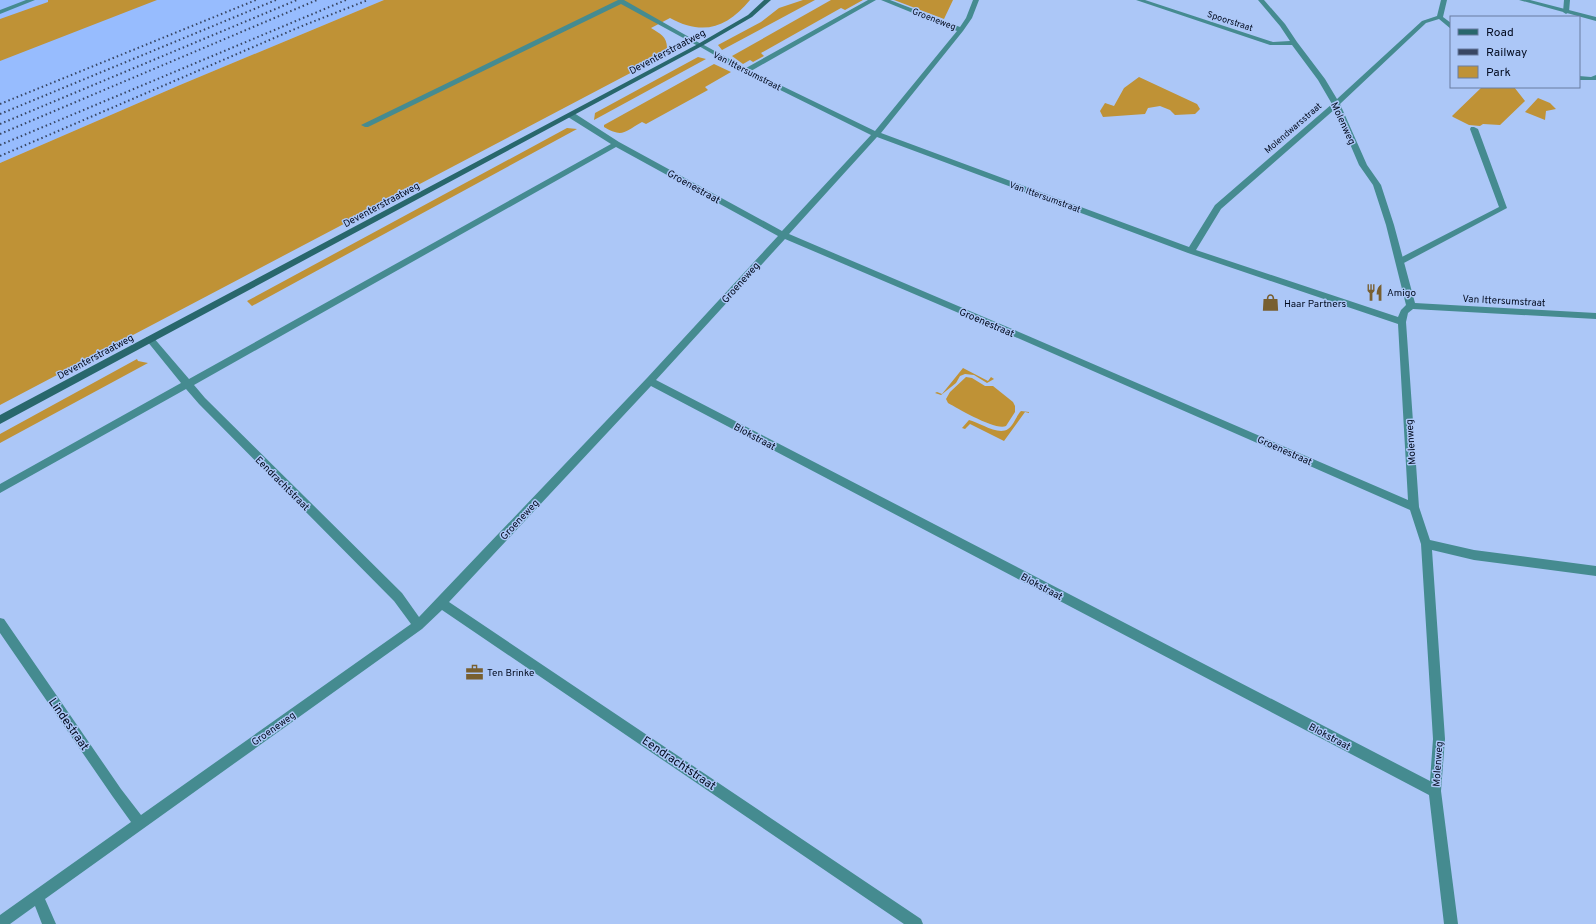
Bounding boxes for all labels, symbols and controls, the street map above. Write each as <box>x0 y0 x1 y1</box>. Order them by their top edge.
street label: Groeneweg <box>910 6 957 33</box>
street label: Spoorstraat <box>1206 9 1254 34</box>
legend <box>1450 16 1580 88</box>
text: Road <box>1486 25 1514 41</box>
street label: Deventerstraatweg <box>627 27 708 78</box>
text: Railway <box>1486 45 1527 61</box>
street label: Van Ittersumstraat <box>711 50 783 93</box>
text: Park <box>1486 65 1511 81</box>
street label: Molenweg <box>1327 100 1358 147</box>
street label: Molendwarsstraat <box>1263 101 1324 156</box>
street label: Groenestraat <box>664 167 722 207</box>
street label: Van Ittersumstraat <box>1008 179 1082 215</box>
street label: Deventerstraatweg <box>341 180 422 231</box>
street label: Groeneweg <box>719 260 763 306</box>
restaurant icon: Amigo <box>1364 282 1384 302</box>
place label: Amigo <box>1387 287 1416 300</box>
shop icon: Haar Partners <box>1261 293 1281 313</box>
street label: Van Ittersumstraat <box>1462 293 1546 310</box>
place label: Haar Partners <box>1284 298 1347 311</box>
street label: Groenestraat <box>957 306 1016 341</box>
street label: Deventerstraatweg <box>55 332 136 383</box>
street label: Molenweg <box>1403 419 1420 465</box>
street label: Blokstraat <box>731 421 778 454</box>
street label: Groenestraat <box>1255 434 1314 469</box>
street label: Eendrachtstraat <box>252 454 312 514</box>
street label: Groeneweg <box>498 497 542 543</box>
street label: Blokstraat <box>1018 571 1065 604</box>
office icon: Ten Brinke <box>464 662 484 682</box>
place label: Ten Brinke <box>487 667 534 680</box>
street label: Lindestraat <box>44 695 92 754</box>
street label: Groeneweg <box>249 709 298 749</box>
street label: Blokstraat <box>1306 721 1353 754</box>
street label: Eendrachtstraat <box>638 733 719 795</box>
street label: Molenweg <box>1430 741 1447 787</box>

